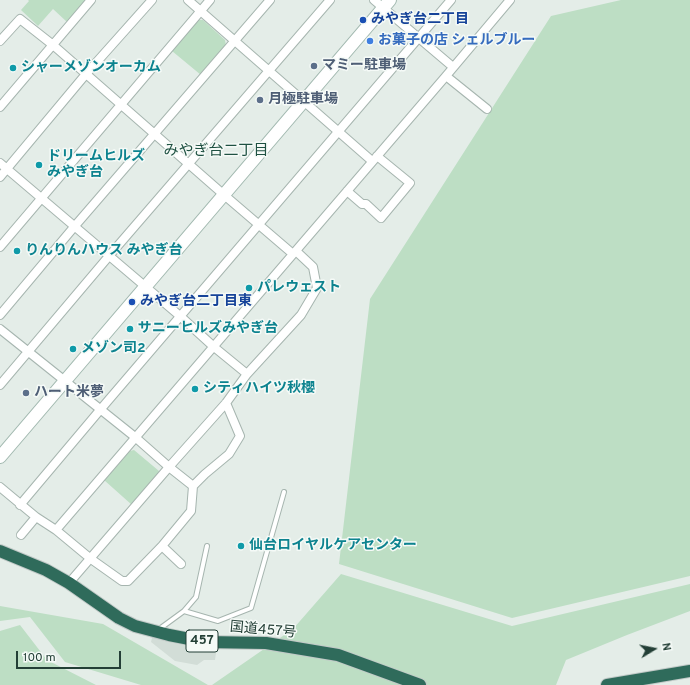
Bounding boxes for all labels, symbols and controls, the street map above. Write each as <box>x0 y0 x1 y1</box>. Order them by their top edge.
place label: みやぎ台二丁目 <box>371 12 469 28</box>
marker: みやぎ台二丁目 <box>358 15 368 25</box>
place label: お菓子の店 シェルブルー <box>378 33 535 49</box>
marker: お菓子の店 シェルブルー <box>365 36 375 46</box>
place label: マミー駐車場 <box>322 58 406 74</box>
place label: シャーメゾンオーカム <box>21 60 161 76</box>
marker: マミー駐車場 <box>309 61 319 71</box>
marker: シャーメゾンオーカム <box>8 63 18 73</box>
place label: 月極駐車場 <box>268 92 338 108</box>
marker: 月極駐車場 <box>255 95 265 105</box>
district label: みやぎ台二丁目 <box>164 143 268 161</box>
place label: ドリームヒルズ みやぎ台 <box>47 149 145 182</box>
marker: ドリームヒルズ みやぎ台 <box>34 160 44 170</box>
place label: りんりんハウス みやぎ台 <box>25 243 182 259</box>
marker: りんりんハウス みやぎ台 <box>12 246 22 256</box>
place label: パレウェスト <box>257 280 341 296</box>
marker: パレウェスト <box>244 283 254 293</box>
place label: みやぎ台二丁目東 <box>140 294 252 310</box>
marker: みやぎ台二丁目東 <box>127 297 137 307</box>
place label: サニーヒルズみやぎ台 <box>138 321 278 337</box>
marker: サニーヒルズみやぎ台 <box>125 324 135 334</box>
place label: メゾン司2 <box>81 341 146 357</box>
marker: メゾン司2 <box>68 344 78 354</box>
place label: シティハイツ秋櫻 <box>203 381 315 397</box>
marker: シティハイツ秋櫻 <box>190 384 200 394</box>
place label: ハート米夢 <box>34 385 104 401</box>
marker: ハート米夢 <box>21 388 31 398</box>
place label: 仙台ロイヤルケアセンター <box>249 538 417 554</box>
marker: 仙台ロイヤルケアセンター <box>236 541 246 551</box>
street label: 国道457号 <box>229 620 297 642</box>
north arrow <box>634 629 674 669</box>
road number: 457 <box>186 630 218 652</box>
text: N <box>658 642 673 652</box>
scale bar <box>18 643 123 669</box>
text: 100 m <box>23 650 56 666</box>

